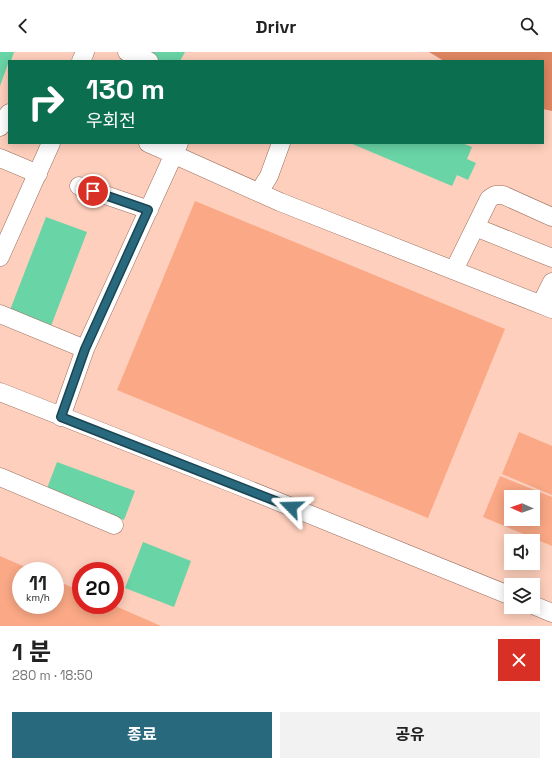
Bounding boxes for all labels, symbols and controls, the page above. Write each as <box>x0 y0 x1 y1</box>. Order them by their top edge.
icon: back <box>12 15 34 37</box>
text: Drivr <box>256 15 296 38</box>
icon: search <box>518 15 540 37</box>
text: 130 m <box>86 71 165 107</box>
icon: right <box>20 76 72 128</box>
text: 우회전 <box>86 109 136 132</box>
pin <box>76 174 110 208</box>
icon: arrive <box>82 180 104 202</box>
position arrow <box>270 486 312 528</box>
north arrow <box>504 490 540 526</box>
map controls <box>504 490 540 614</box>
button: sound <box>504 534 540 570</box>
speed limit sign: 20 <box>72 562 124 614</box>
text: 11 <box>29 570 47 596</box>
button: layers <box>504 578 540 614</box>
text: km/h <box>26 591 50 604</box>
text: 1 분 <box>12 636 51 667</box>
button: close <box>498 639 540 681</box>
text: 280 m · 18:50 <box>12 667 93 684</box>
button: 종료 <box>12 712 272 758</box>
button: 공유 <box>280 712 540 758</box>

